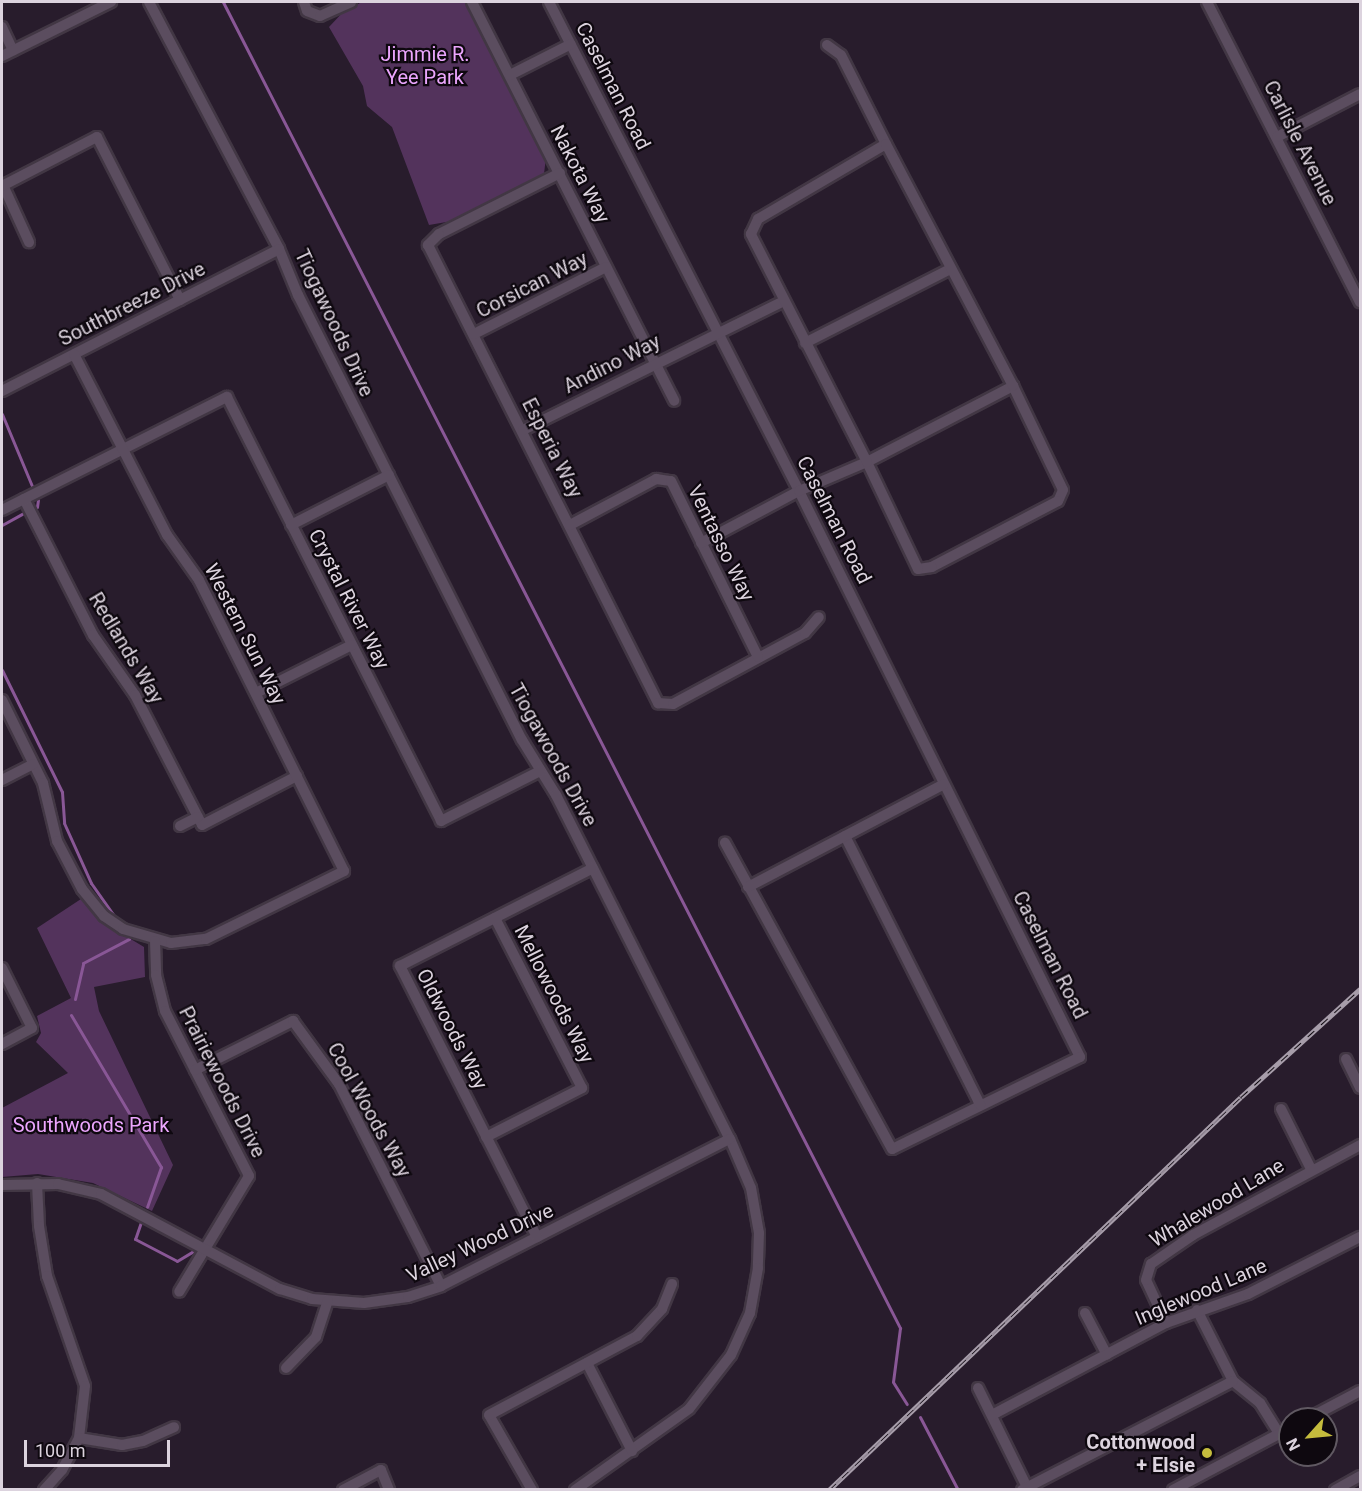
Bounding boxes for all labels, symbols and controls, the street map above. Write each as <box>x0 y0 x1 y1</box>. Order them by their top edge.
street label: Caselman Road <box>571 18 655 154</box>
park label: Jimmie R. Yee Park <box>380 43 470 90</box>
street label: Carlisle Avenue <box>1258 77 1342 209</box>
street label: Nakota Way <box>545 121 615 227</box>
street label: Tiogawoods Drive <box>289 246 379 400</box>
street label: Corsican Way <box>472 247 592 323</box>
street label: Southbreeze Drive <box>55 257 209 351</box>
street label: Andino Way <box>560 329 664 399</box>
street label: Esperia Way <box>517 394 587 502</box>
street label: Caselman Road <box>792 452 876 588</box>
street label: Ventasso Way <box>683 481 759 605</box>
street label: Crystal River Way <box>303 525 395 673</box>
street label: Western Sun Way <box>199 560 291 708</box>
street label: Redlands Way <box>83 588 169 708</box>
street label: Tiogawoods Drive <box>504 679 602 831</box>
street label: Caselman Road <box>1008 887 1092 1023</box>
street label: Mellowoods Way <box>509 921 599 1067</box>
street label: Oldwoods Way <box>411 965 493 1093</box>
street label: Prairiewoods Drive <box>174 1002 270 1162</box>
street label: Cool Woods Way <box>322 1039 416 1181</box>
park label: Southwoods Park <box>13 1113 169 1137</box>
street label: Whalewood Lane <box>1145 1153 1289 1253</box>
street label: Valley Wood Drive <box>403 1198 557 1288</box>
street label: Inglewood Lane <box>1132 1253 1270 1331</box>
north arrow <box>1278 1407 1338 1467</box>
scale bar <box>27 1428 172 1466</box>
place label: Cottonwood + Elsie <box>1086 1430 1195 1477</box>
text: N <box>1282 1435 1304 1454</box>
text: 100 m <box>35 1440 86 1461</box>
marker: Cottonwood + Elsie <box>1200 1446 1214 1460</box>

